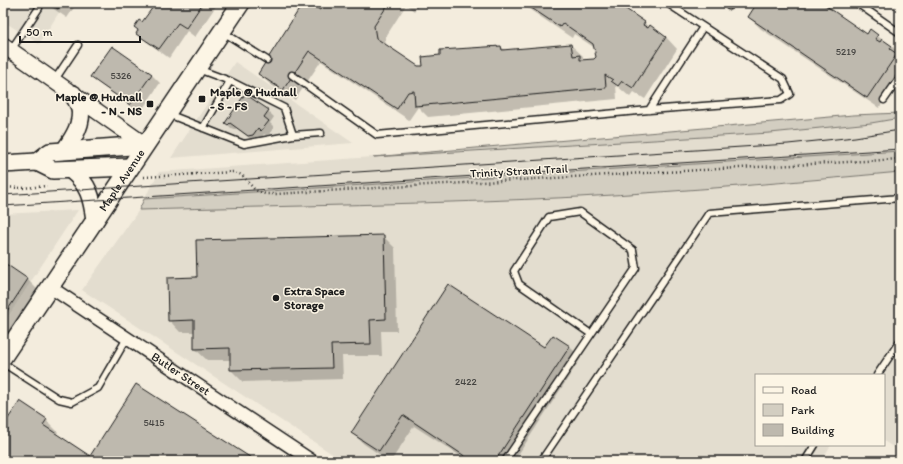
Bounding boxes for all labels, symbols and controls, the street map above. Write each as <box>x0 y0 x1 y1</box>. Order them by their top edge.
scale bar <box>20 18 140 44</box>
text: 50 m <box>26 25 52 39</box>
house number: 5219 <box>836 45 856 58</box>
house number: 5326 <box>110 69 132 82</box>
place label: Maple @ Hudnall - S - FS <box>210 85 297 113</box>
place label: Maple @ Hudnall - N - NS <box>55 90 143 118</box>
marker: Maple @ Hudnall - S - FS <box>197 94 207 104</box>
marker: Maple @ Hudnall - N - NS <box>145 99 155 109</box>
street label: Maple Avenue <box>96 146 148 214</box>
street label: Trinity Strand Trail <box>470 161 569 181</box>
place label: Extra Space Storage <box>284 284 345 313</box>
marker: Extra Space Storage <box>271 293 281 303</box>
street label: Butler Street <box>149 349 213 399</box>
legend <box>755 374 885 446</box>
house number: 2422 <box>455 375 478 388</box>
text: Road <box>791 383 817 397</box>
text: Park <box>791 403 815 417</box>
house number: 5415 <box>143 416 165 429</box>
text: Building <box>791 423 835 437</box>

